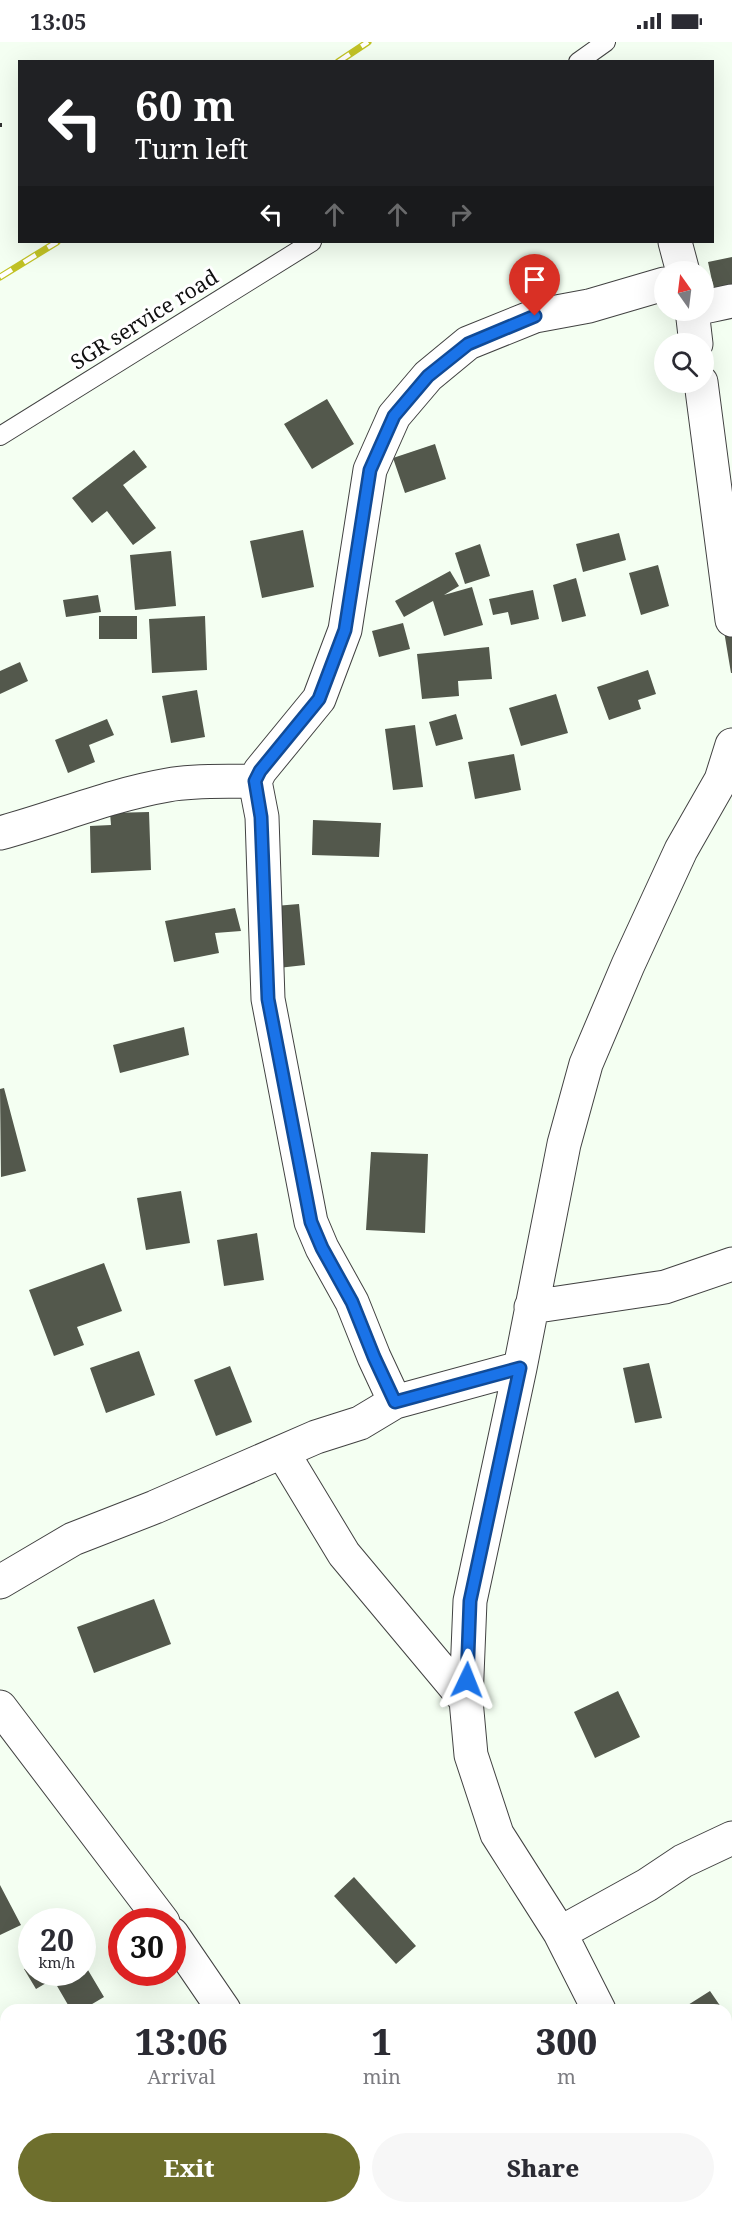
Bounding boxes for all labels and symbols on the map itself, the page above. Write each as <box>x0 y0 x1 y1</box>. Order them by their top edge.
pin <box>509 254 560 316</box>
north arrow <box>654 261 714 321</box>
street label: SGR service road <box>65 262 223 376</box>
position arrow <box>435 1648 499 1712</box>
speed limit sign: 30 <box>108 1908 186 1986</box>

